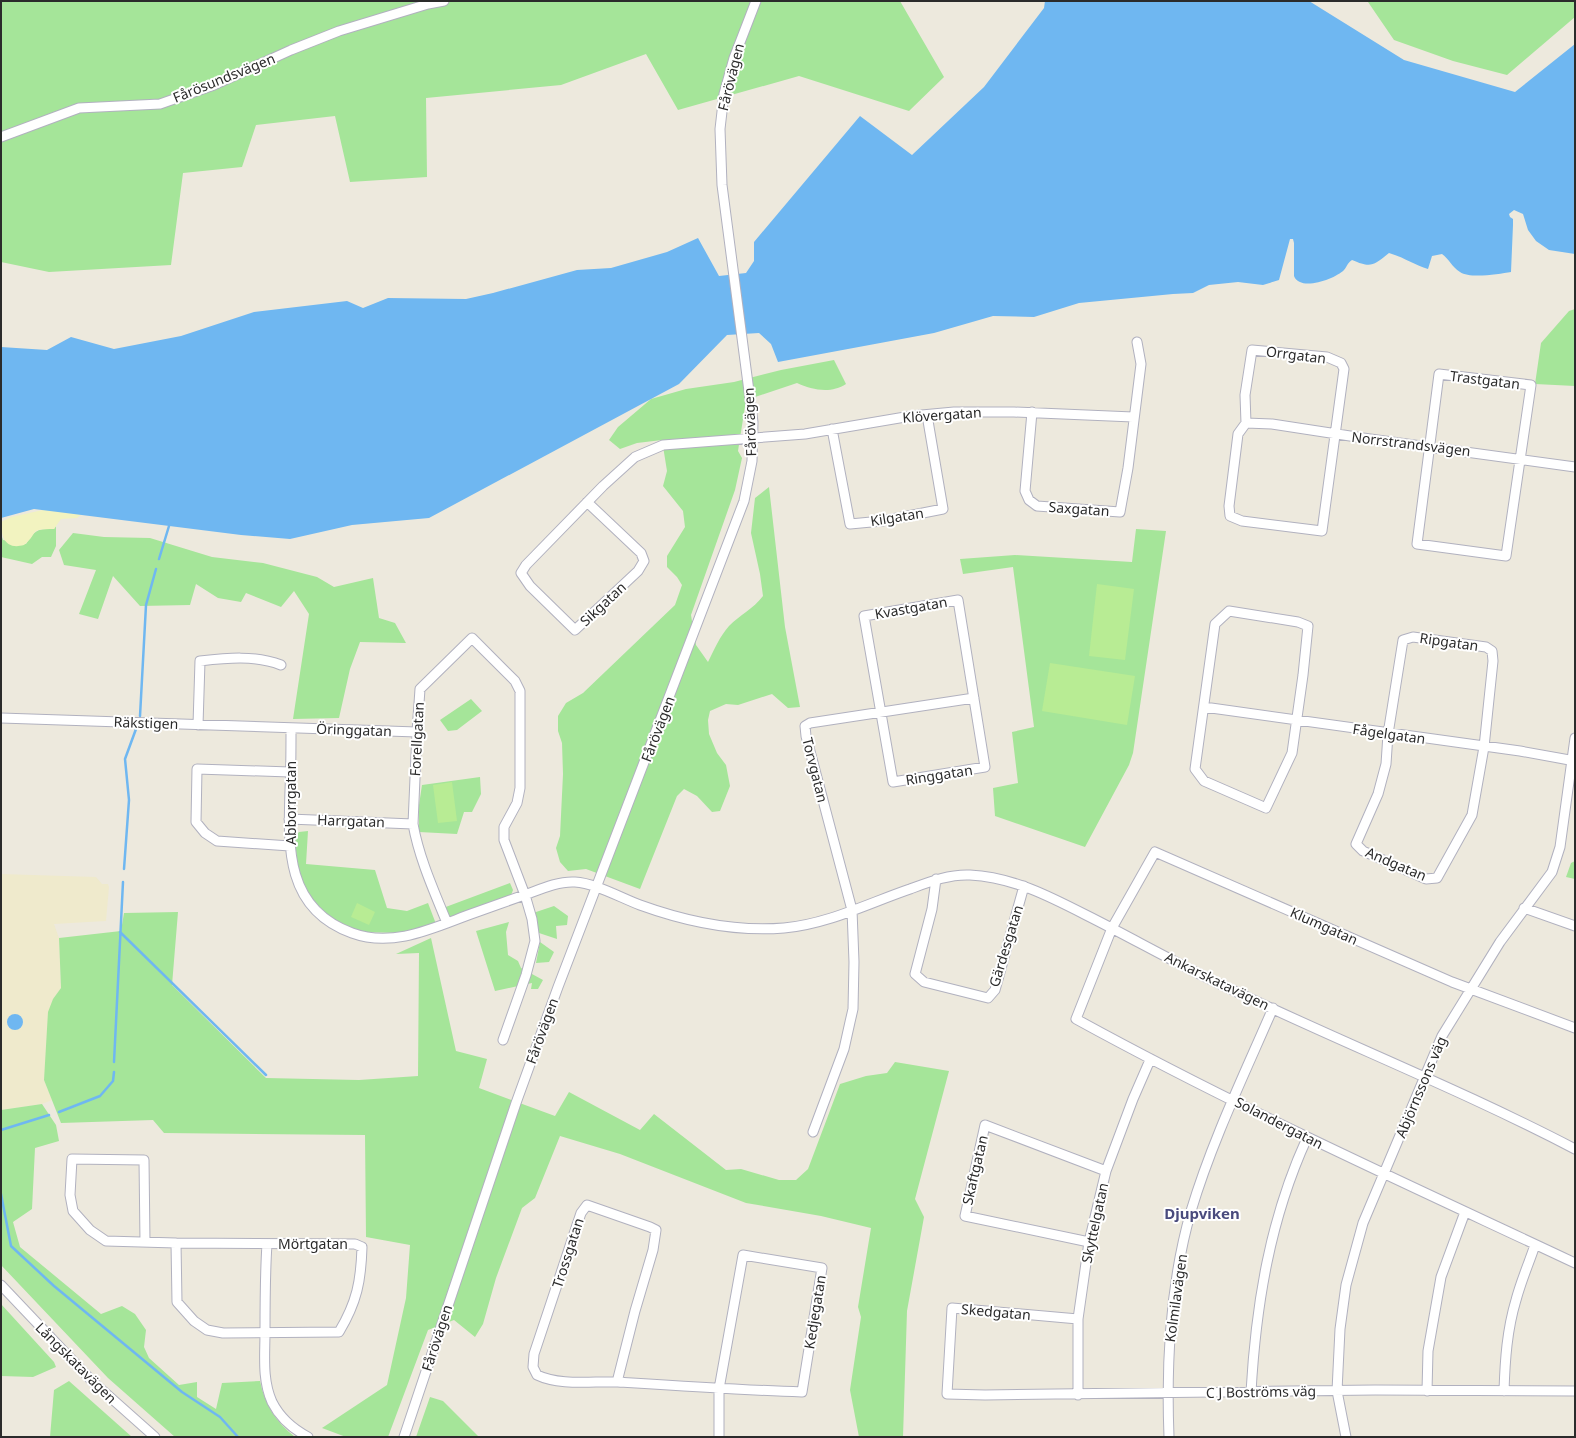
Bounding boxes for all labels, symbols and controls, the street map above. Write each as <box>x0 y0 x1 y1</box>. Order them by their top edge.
street label: Fårövägen <box>713 41 748 113</box>
street label: Fårösundsvägen <box>170 48 278 107</box>
street label: Orrgatan <box>1265 341 1327 368</box>
street label: Trastgatan <box>1449 366 1521 393</box>
street label: Fårövägen <box>739 387 760 457</box>
street label: Klövergatan <box>902 402 982 427</box>
street label: Norrstrandsvägen <box>1350 427 1472 460</box>
street label: Saxgatan <box>1048 497 1110 520</box>
street label: Kilgatan <box>869 503 925 530</box>
street label: Sikgatan <box>575 577 630 630</box>
street label: Kvastgatan <box>873 592 949 623</box>
street label: Ripgatan <box>1419 628 1480 655</box>
street label: Fårövägen <box>636 693 679 764</box>
street label: Forellgatan <box>405 701 428 777</box>
street label: Räkstigen <box>113 712 179 733</box>
street label: Öringgatan <box>316 719 392 740</box>
street label: Fågelgatan <box>1351 719 1427 748</box>
street label: Torvgatan <box>798 735 833 804</box>
street label: Ringgatan <box>904 760 974 789</box>
street label: Abborrgatan <box>281 761 300 845</box>
street label: Harrgatan <box>317 810 385 831</box>
street label: Andgatan <box>1363 842 1429 885</box>
street label: Klumgatan <box>1287 902 1361 949</box>
street label: Gärdesgatan <box>984 903 1027 989</box>
street label: Ankarskatavägen <box>1162 947 1273 1014</box>
street label: Fårövägen <box>521 995 562 1066</box>
street label: Abjörnssons väg <box>1391 1033 1450 1140</box>
street label: Solandergatan <box>1232 1092 1327 1153</box>
street label: Skaftgatan <box>957 1133 992 1207</box>
street label: Skyttelgatan <box>1077 1181 1112 1265</box>
district label: Djupviken <box>1164 1203 1240 1223</box>
street label: Trossgatan <box>547 1215 588 1290</box>
street label: Mörtgatan <box>278 1234 348 1253</box>
street label: Kolmilavägen <box>1160 1253 1191 1343</box>
street label: Kedjegatan <box>799 1274 830 1350</box>
street label: Skedgatan <box>960 1299 1032 1324</box>
street label: Fårövägen <box>417 1302 456 1374</box>
street label: Långskatavägen <box>32 1318 121 1407</box>
street label: C J Boströms väg <box>1206 1381 1316 1402</box>

